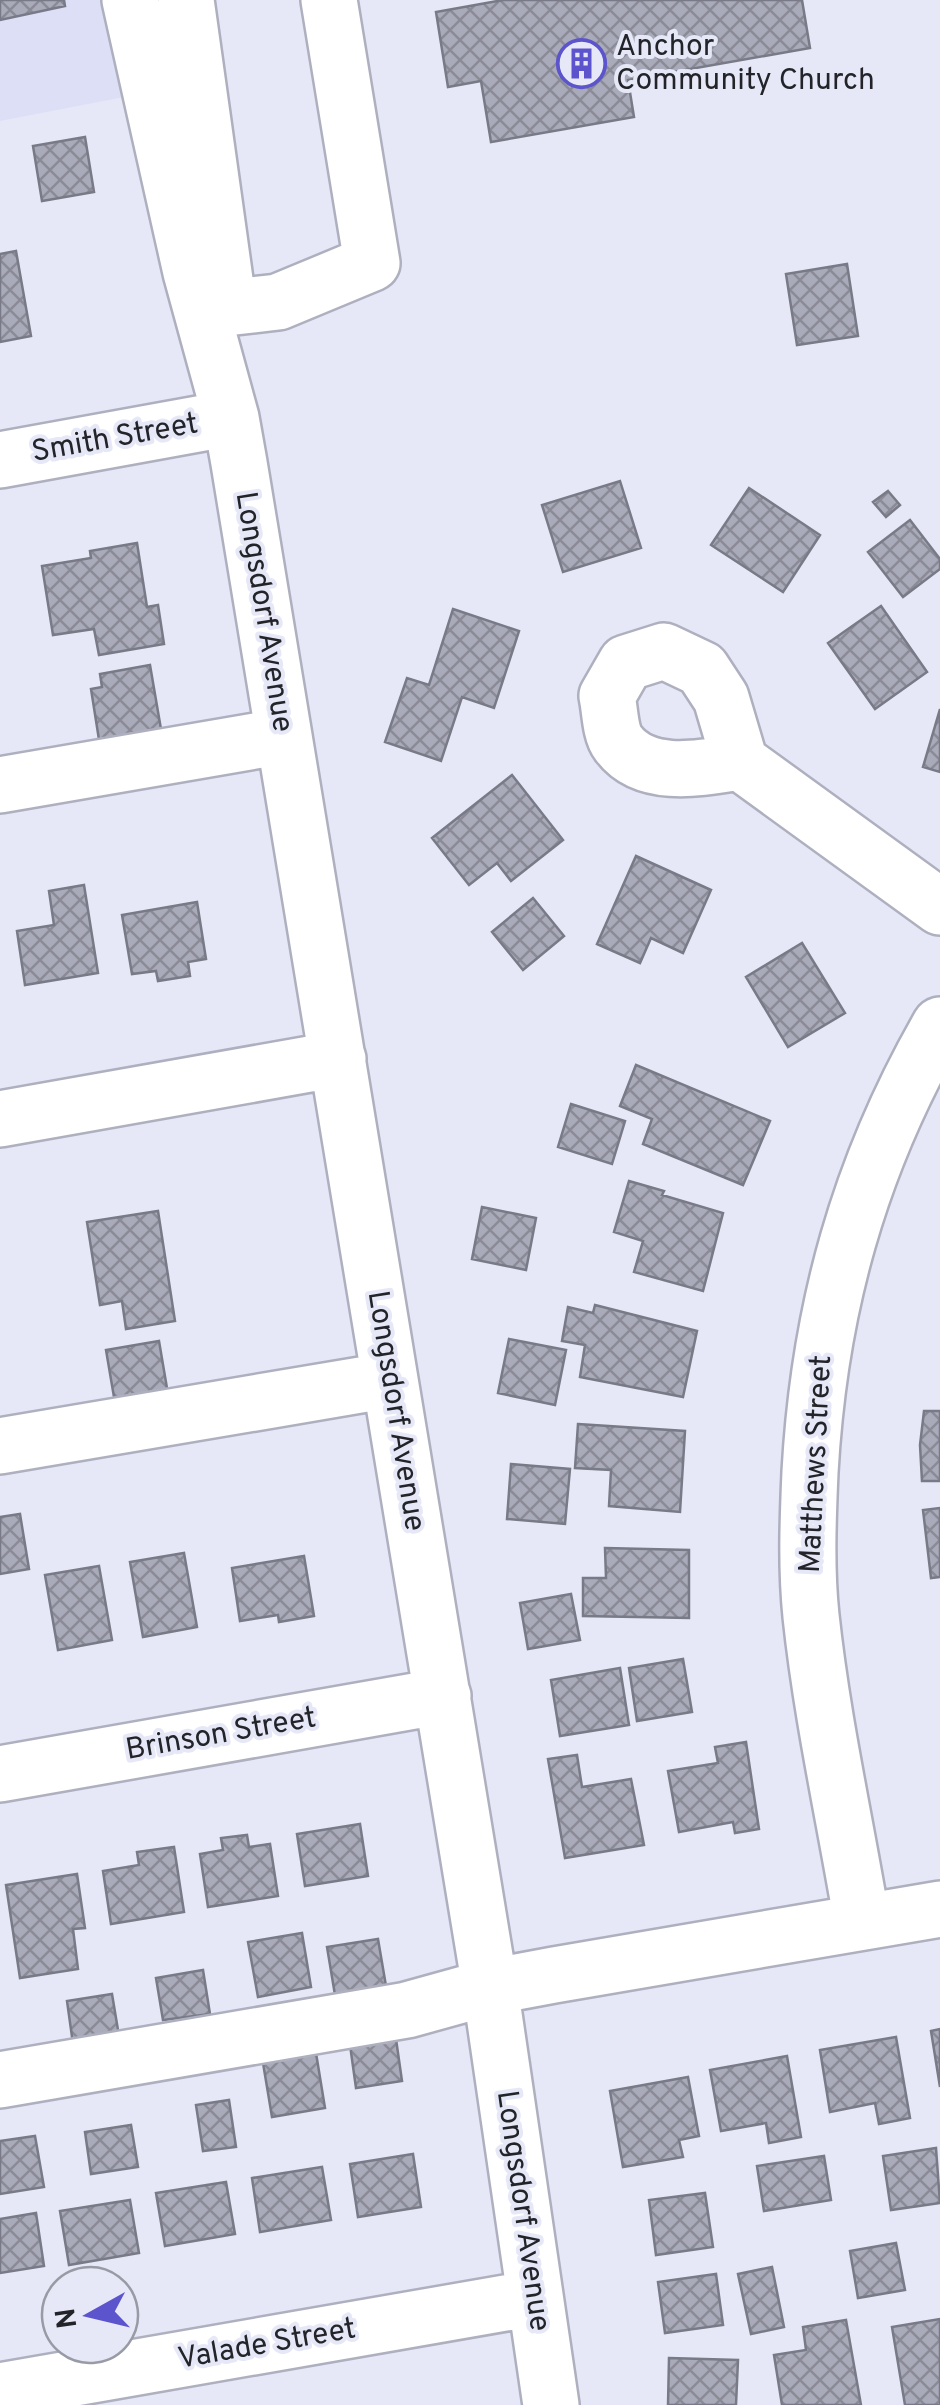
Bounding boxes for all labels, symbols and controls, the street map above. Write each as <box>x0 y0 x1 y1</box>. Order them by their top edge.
place label: Anchor Community Church <box>616 29 875 100</box>
building icon: Anchor Community Church <box>555 38 607 90</box>
street label: Smith Street <box>29 406 201 472</box>
street label: Longsdorf Avenue <box>226 489 300 735</box>
street label: Longsdorf Avenue <box>358 1288 432 1534</box>
street label: Matthews Street <box>793 1354 841 1574</box>
street label: Brinson Street <box>123 1700 319 1770</box>
street label: Longsdorf Avenue <box>487 2088 557 2334</box>
north arrow <box>40 2265 140 2365</box>
text: N <box>49 2306 87 2331</box>
street label: Valade Street <box>175 2311 359 2379</box>

